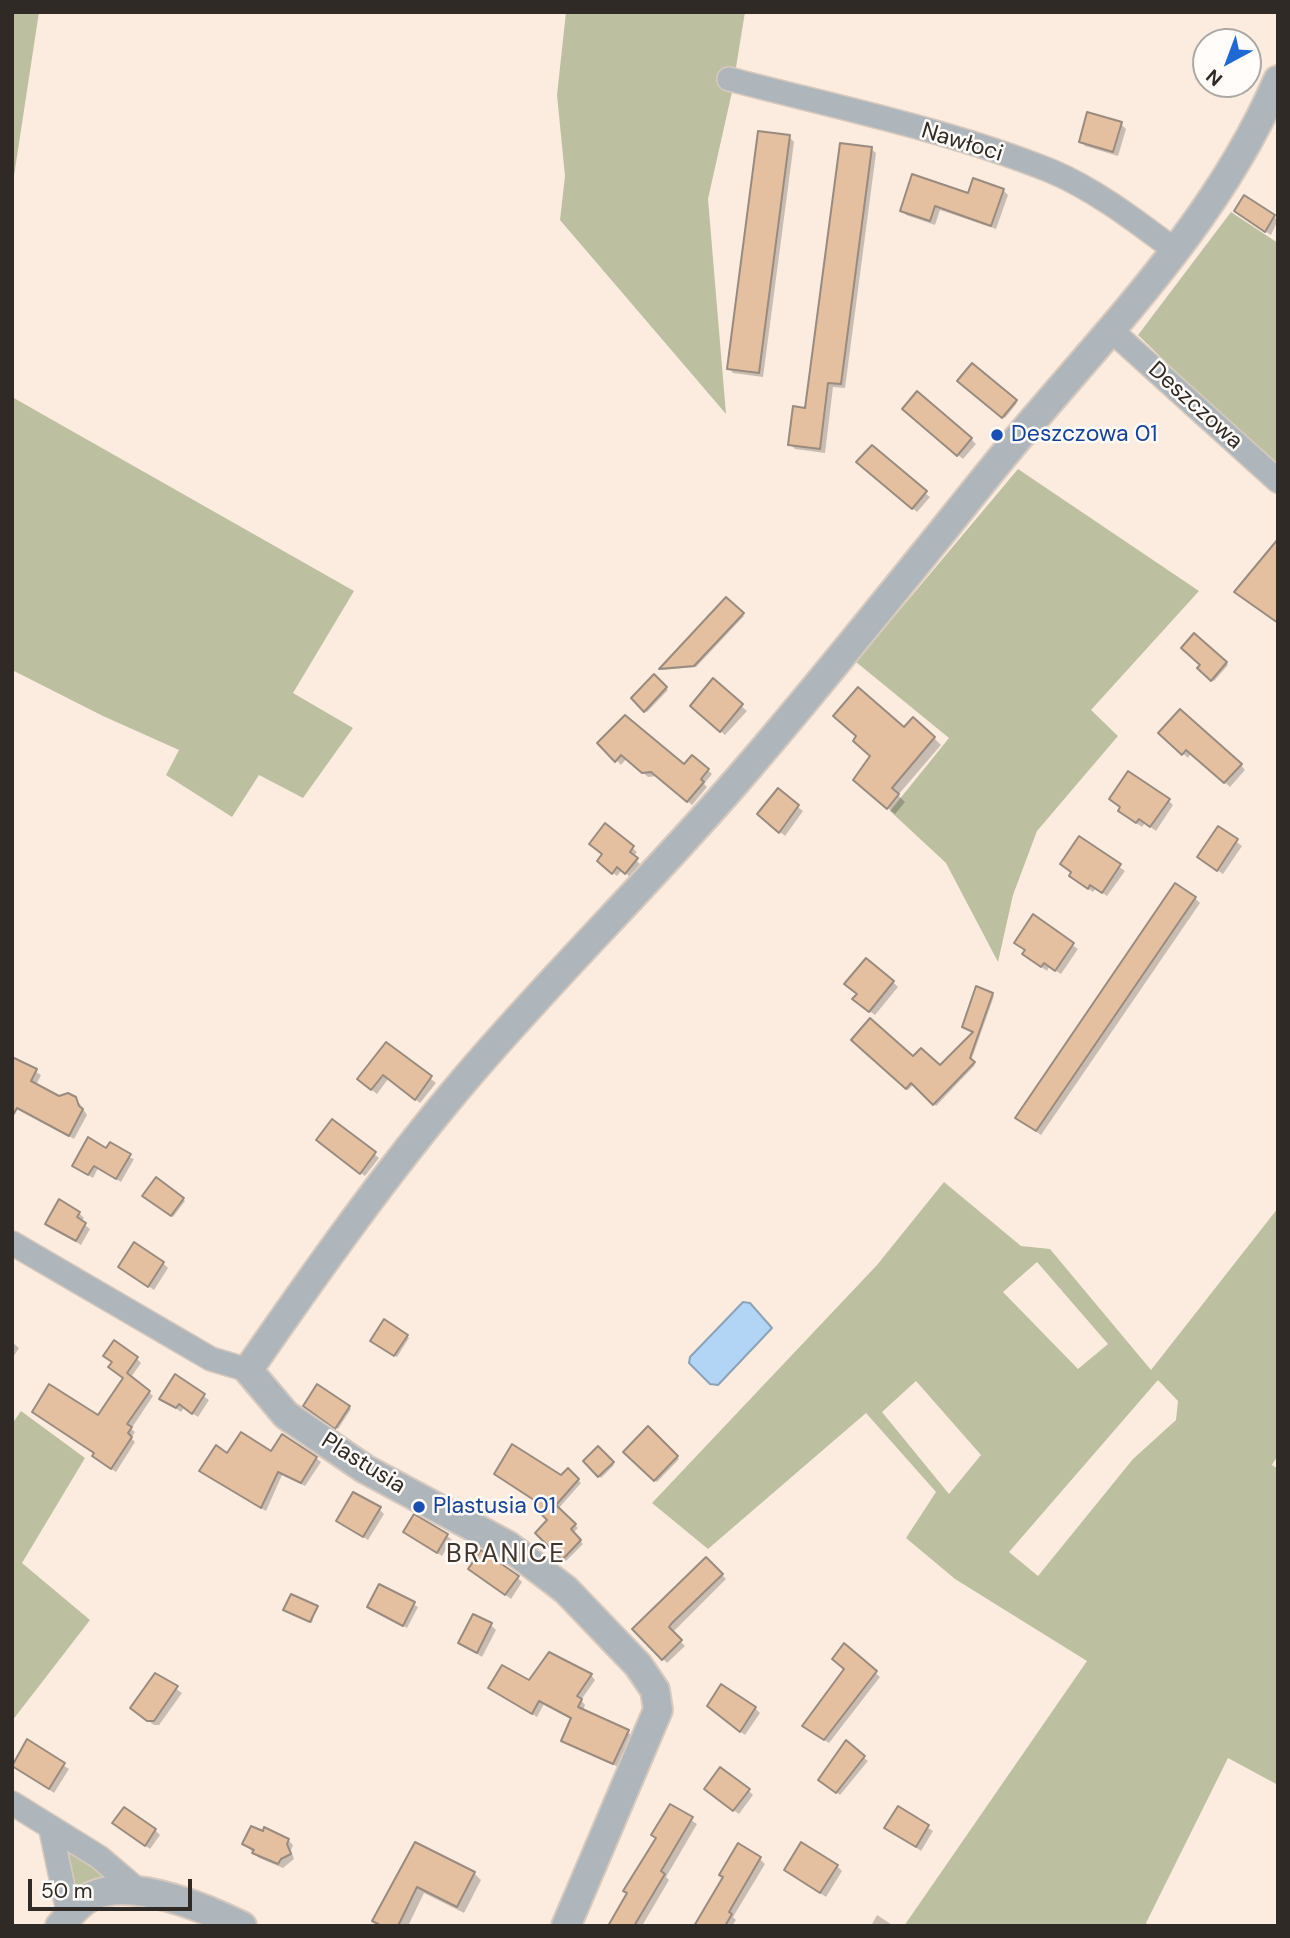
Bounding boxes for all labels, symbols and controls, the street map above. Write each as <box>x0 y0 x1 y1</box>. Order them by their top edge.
north arrow <box>1192 28 1262 98</box>
text: N <box>1201 64 1228 92</box>
street label: Nawłoci <box>918 118 1006 168</box>
street label: Deszczowa <box>1142 356 1248 456</box>
place label: Deszczowa 01 <box>1011 421 1158 449</box>
marker: Deszczowa 01 <box>989 427 1005 443</box>
street label: Plastusia <box>316 1427 410 1501</box>
place label: Plastusia 01 <box>433 1493 556 1521</box>
marker: Plastusia 01 <box>411 1499 427 1515</box>
district label: BRANICE <box>447 1539 565 1571</box>
scale bar <box>32 1864 196 1908</box>
text: 50 m <box>41 1877 92 1905</box>

